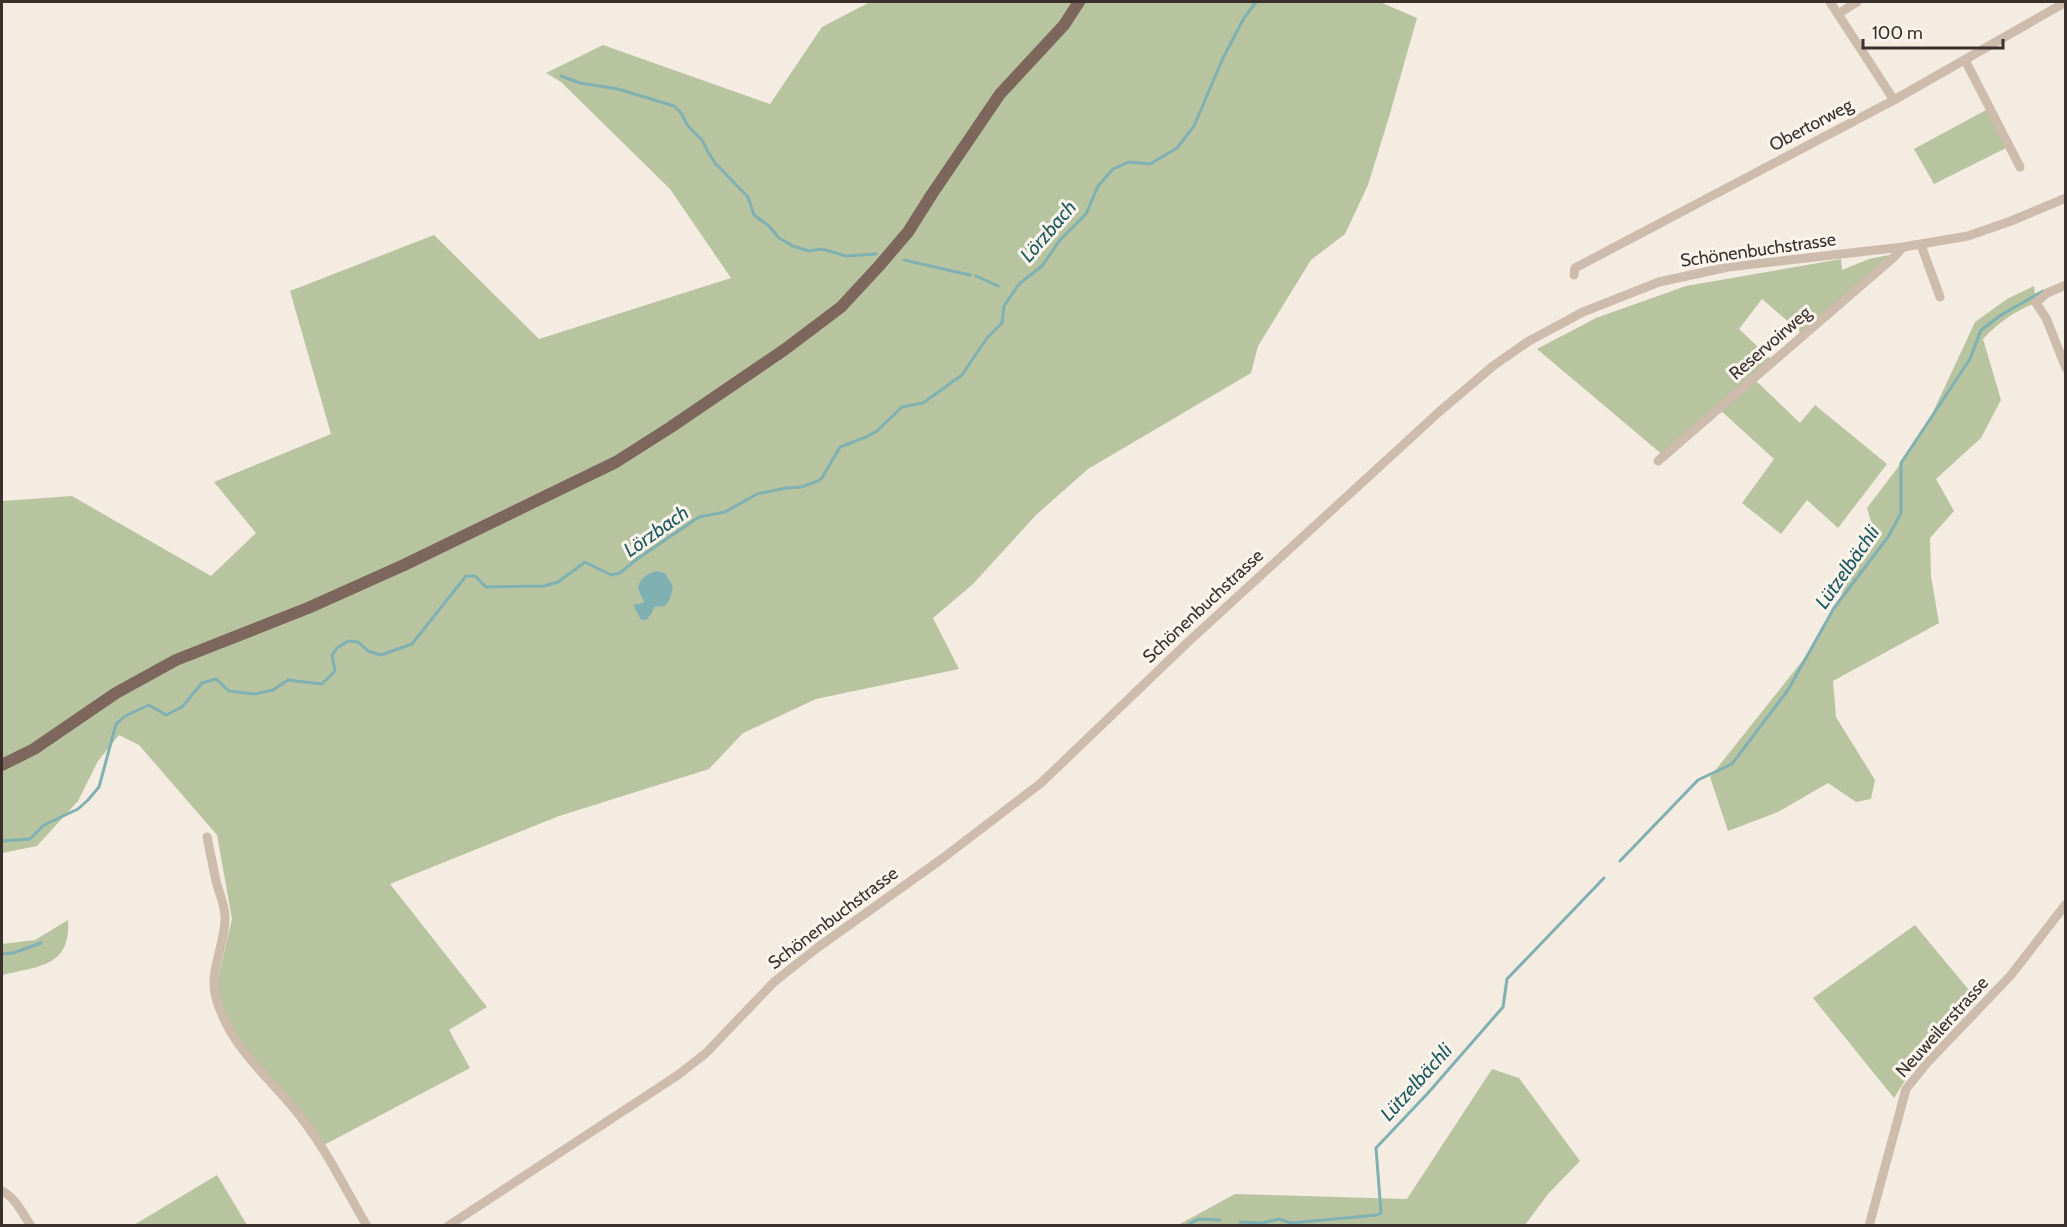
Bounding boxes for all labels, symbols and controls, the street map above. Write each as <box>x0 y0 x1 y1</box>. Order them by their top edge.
scale bar <box>1863 12 2002 50</box>
text: 100 m <box>1872 22 1923 44</box>
street label: Obertorweg <box>1765 93 1857 156</box>
water label: Lörzbach <box>1015 195 1081 267</box>
street label: Schönenbuchstrasse <box>1679 228 1837 272</box>
street label: Reservoirweg <box>1725 301 1816 385</box>
water label: Lörzbach <box>619 500 693 562</box>
water label: Lützelbächli <box>1810 520 1885 613</box>
street label: Schönenbuchstrasse <box>1138 544 1268 668</box>
street label: Schönenbuchstrasse <box>764 862 902 974</box>
street label: Neuweilerstrasse <box>1891 972 1993 1082</box>
water label: Lützelbächli <box>1375 1038 1457 1126</box>

